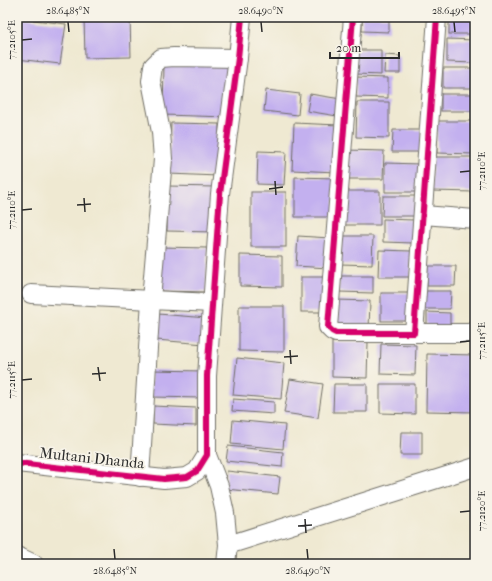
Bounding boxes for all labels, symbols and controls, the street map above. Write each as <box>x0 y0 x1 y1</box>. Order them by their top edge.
text: 28.6485°N <box>46 5 90 17</box>
text: 28.6490°N <box>238 5 284 17</box>
text: 28.6495°N <box>432 5 476 17</box>
text: 77.2105°E <box>6 20 18 60</box>
scale bar <box>330 34 399 60</box>
text: 20 m <box>336 41 361 55</box>
text: 77.2110°E <box>476 152 488 190</box>
text: 77.2110°E <box>6 191 18 229</box>
text: 77.2115°E <box>476 322 488 360</box>
text: 77.2115°E <box>6 361 18 399</box>
street label: Multani Dhanda <box>39 444 146 473</box>
text: 77.2120°E <box>476 491 488 531</box>
text: 28.6485°N <box>93 565 137 577</box>
text: 28.6490°N <box>285 565 331 577</box>

